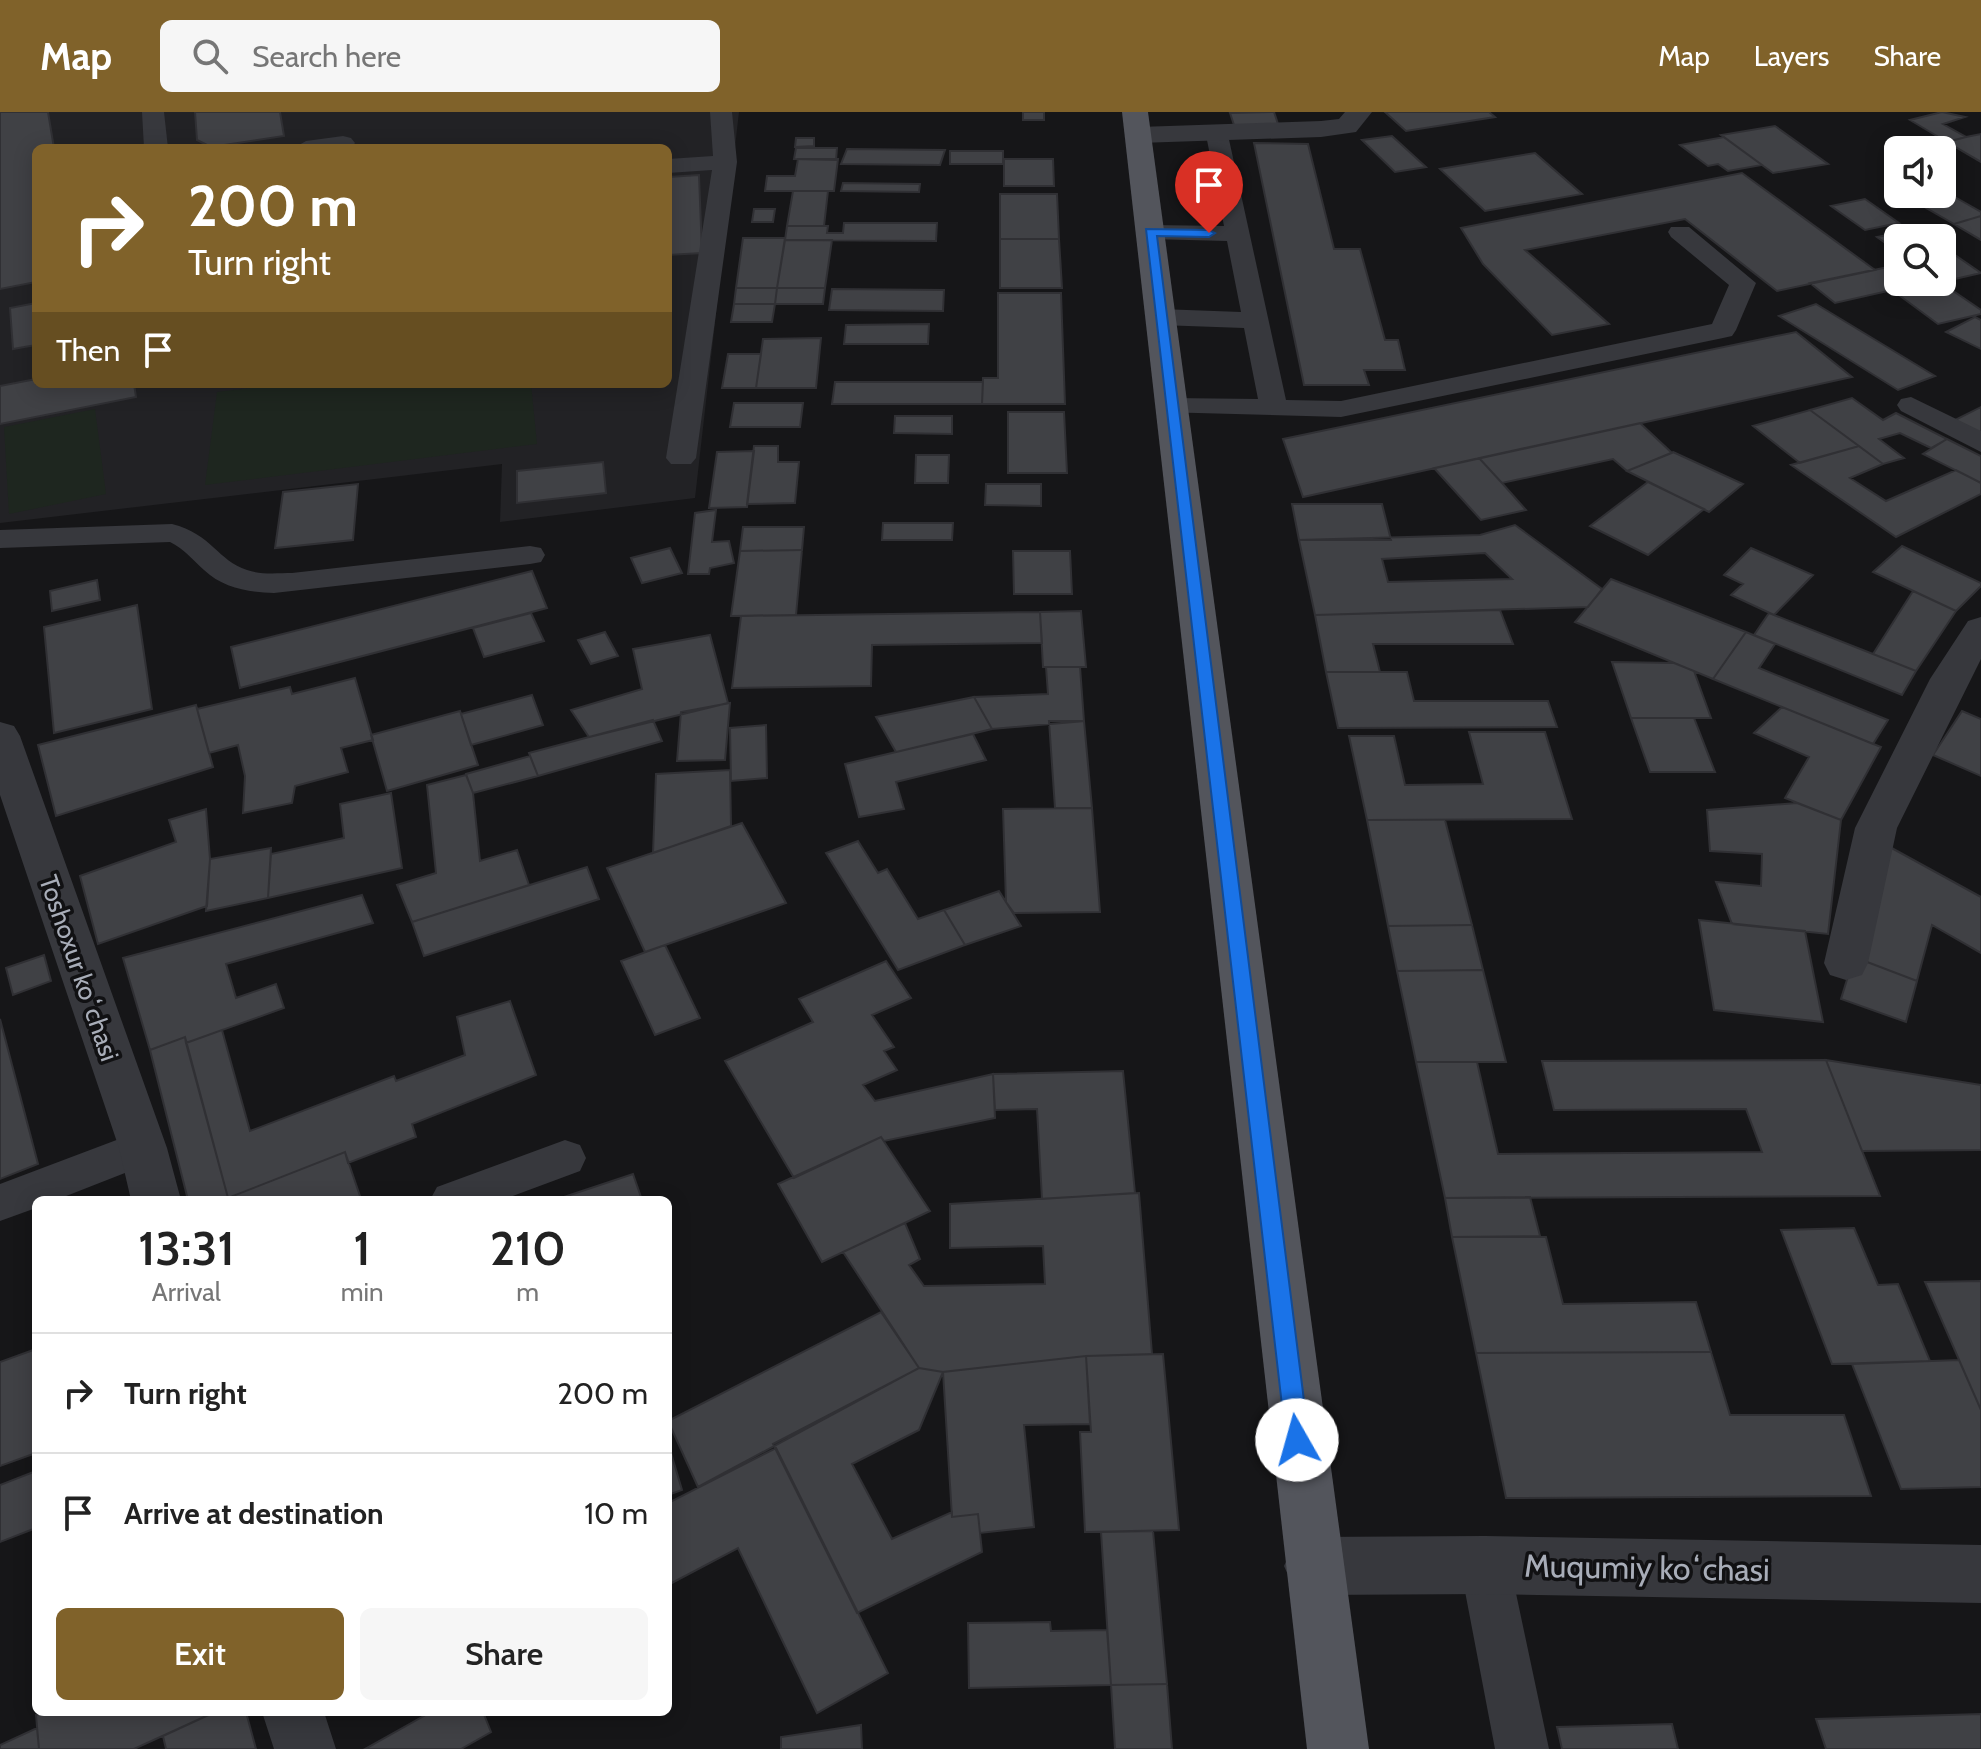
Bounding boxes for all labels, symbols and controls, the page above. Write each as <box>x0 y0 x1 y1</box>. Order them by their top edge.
search box <box>160 20 720 92</box>
text: Map <box>40 33 112 80</box>
icon: search <box>188 34 232 78</box>
text: Search here <box>252 38 401 75</box>
text: Map <box>1658 39 1710 73</box>
text: Layers <box>1754 39 1829 73</box>
text: Share <box>1873 39 1941 73</box>
map controls <box>1884 136 1956 296</box>
button: sound <box>1884 136 1956 208</box>
pin <box>1175 151 1243 233</box>
icon: arrive <box>1187 163 1231 207</box>
text: 200 m <box>188 172 358 240</box>
icon: right <box>56 176 160 280</box>
button: search <box>1884 224 1956 296</box>
text: Turn right <box>188 240 331 284</box>
icon: arrive <box>136 328 180 372</box>
text: Then <box>56 332 120 369</box>
street label: Toshoxur koʻchasi <box>32 871 126 1065</box>
text: 13:31 <box>138 1219 234 1277</box>
text: 1 <box>354 1219 371 1277</box>
text: 210 <box>490 1219 566 1277</box>
text: Arrival <box>152 1276 221 1308</box>
text: min <box>341 1276 383 1308</box>
text: m <box>516 1276 539 1308</box>
icon: right <box>56 1371 100 1415</box>
text: Turn right <box>124 1375 247 1412</box>
text: 200 m <box>557 1375 648 1412</box>
position arrow <box>1255 1398 1339 1482</box>
icon: arrive <box>56 1491 100 1535</box>
text: Arrive at destination <box>124 1495 384 1532</box>
text: 10 m <box>584 1495 648 1532</box>
street label: Muqumiy koʻchasi <box>1524 1546 1770 1589</box>
button: Exit <box>56 1608 344 1700</box>
button: Share <box>360 1608 648 1700</box>

